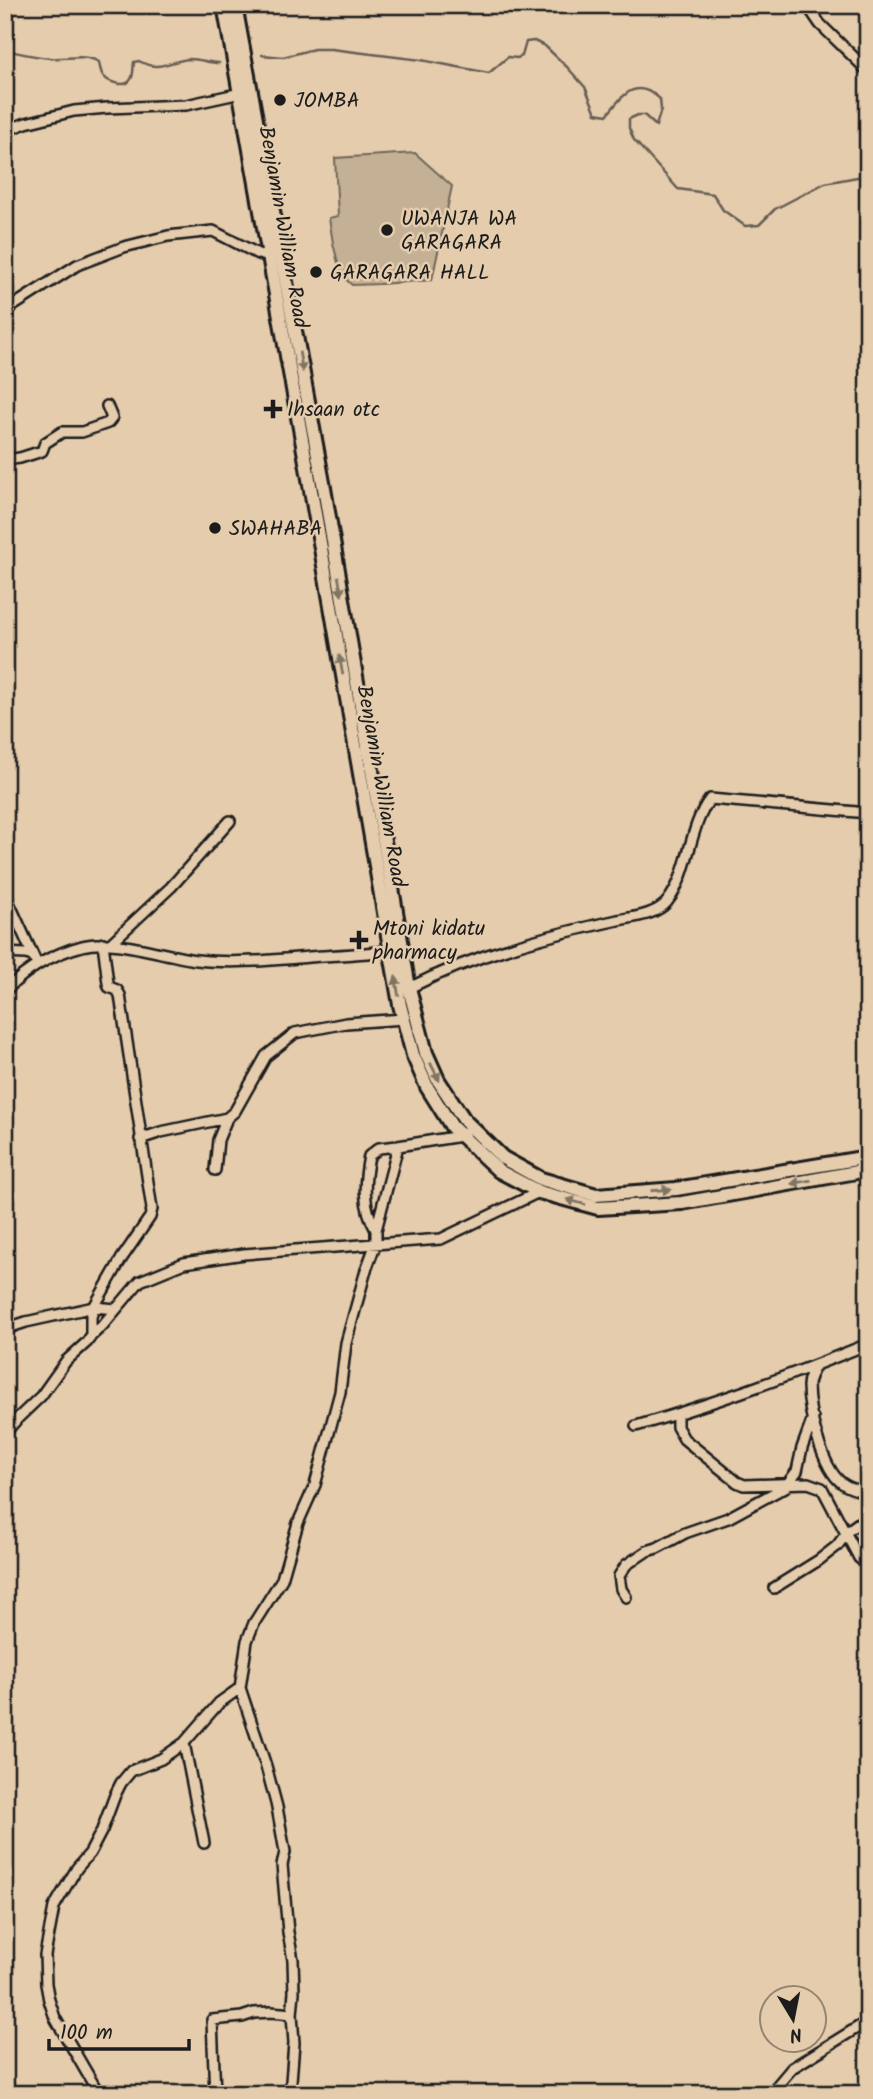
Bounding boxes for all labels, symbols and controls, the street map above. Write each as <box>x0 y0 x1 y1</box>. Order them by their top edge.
place label: JOMBA <box>294 85 359 118</box>
marker: JOMBA <box>272 92 288 108</box>
street label: Benjamin William Road <box>249 124 317 331</box>
place label: UWANJA WA GARAGARA <box>401 203 517 260</box>
marker: UWANJA WA GARAGARA <box>379 222 395 238</box>
place label: GARAGARA HALL <box>330 257 489 290</box>
marker: GARAGARA HALL <box>308 264 324 280</box>
one-way arrow <box>296 351 307 373</box>
place label: Ihsaan otc <box>287 394 380 427</box>
marker: Ihsaan otc <box>265 401 281 417</box>
place label: SWAHABA <box>229 513 322 546</box>
marker: SWAHABA <box>207 520 223 536</box>
one-way arrow <box>335 575 346 597</box>
one-way arrow <box>335 654 346 676</box>
street label: Benjamin William Road <box>347 683 415 890</box>
place label: Mtoni kidatu pharmacy <box>372 913 485 970</box>
marker: Mtoni kidatu pharmacy <box>351 932 367 948</box>
one-way arrow <box>391 974 402 996</box>
one-way arrow <box>430 1062 441 1082</box>
one-way arrow <box>789 1177 811 1188</box>
one-way arrow <box>651 1185 673 1196</box>
one-way arrow <box>565 1196 587 1207</box>
north arrow <box>758 1983 828 2054</box>
scale bar <box>49 2008 189 2052</box>
text: 100 m <box>60 2017 113 2050</box>
text: N <box>787 2018 804 2050</box>

